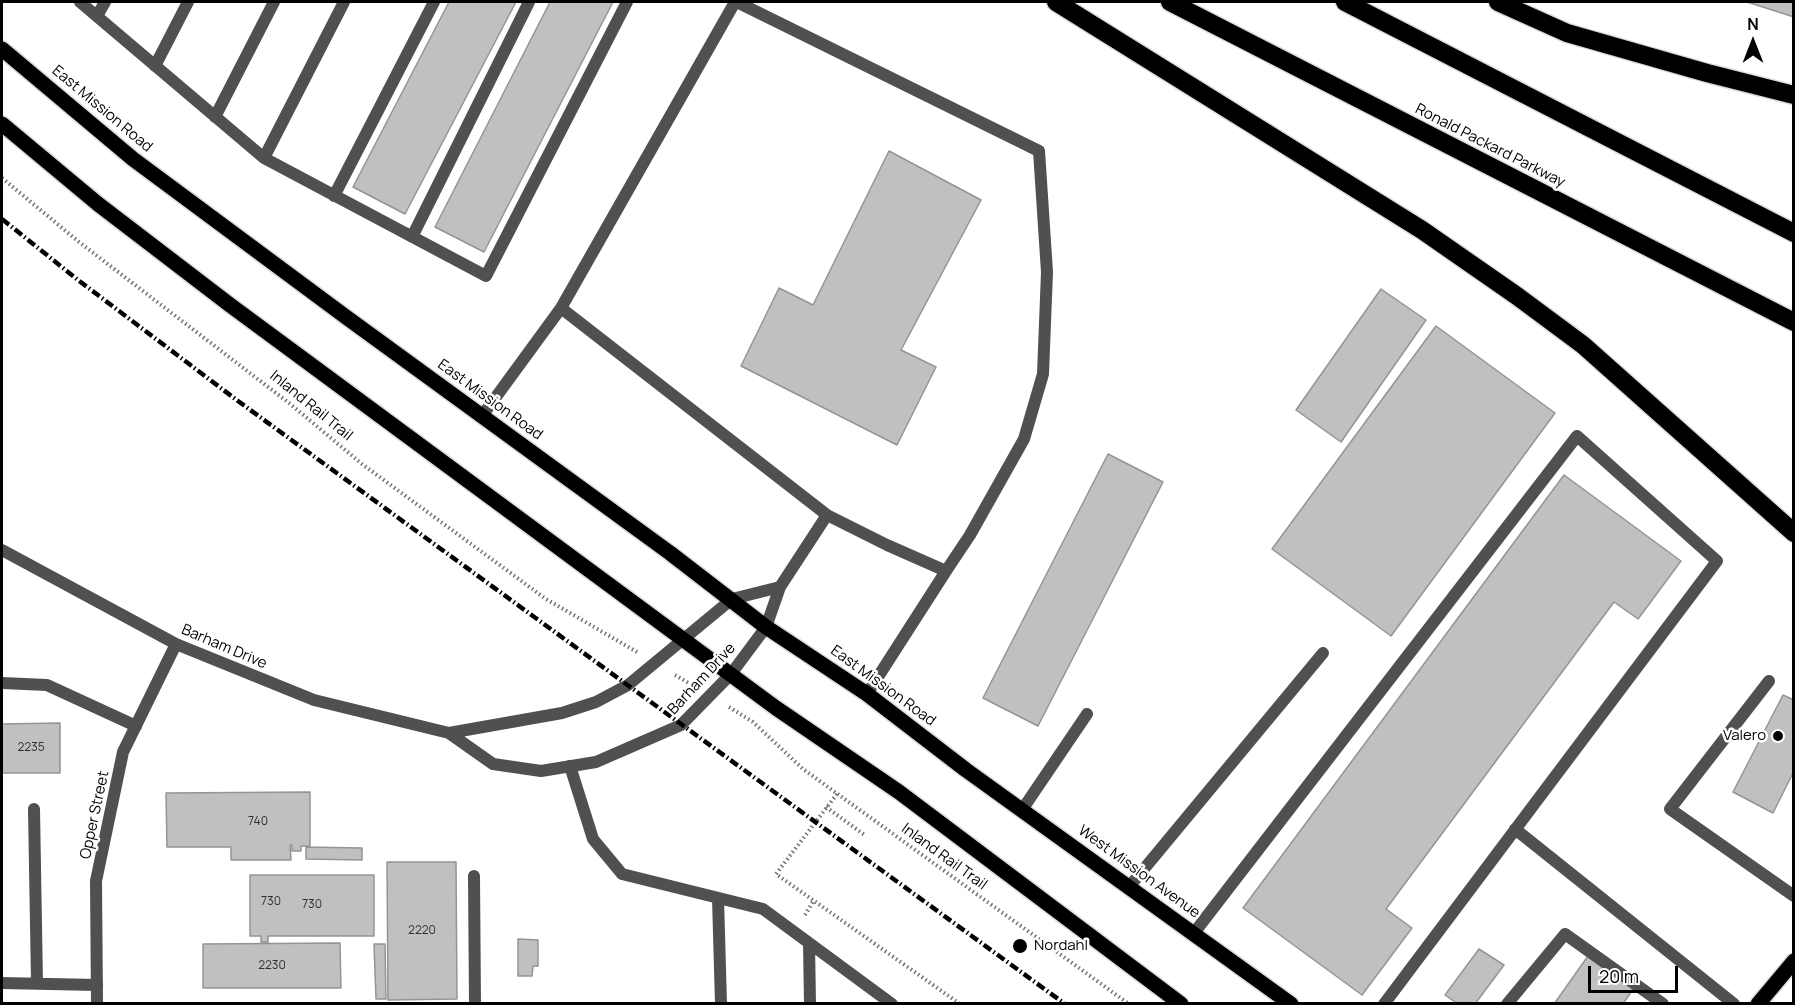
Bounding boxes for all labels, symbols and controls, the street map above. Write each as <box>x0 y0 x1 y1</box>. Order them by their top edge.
north arrow <box>1723 12 1783 72</box>
text: N <box>1747 13 1759 35</box>
street label: East Mission Road <box>48 62 156 156</box>
street label: Ronald Packard Parkway <box>1412 100 1568 192</box>
street label: East Mission Road <box>434 356 546 444</box>
street label: Inland Rail Trail <box>266 367 356 445</box>
street label: Barham Drive <box>179 621 269 673</box>
street label: Barham Drive <box>664 640 740 718</box>
street label: East Mission Road <box>827 642 939 730</box>
place label: Valero <box>1723 727 1766 745</box>
marker: Valero <box>1771 729 1785 743</box>
house number: 2235 <box>17 741 45 755</box>
street label: Opper Street <box>77 769 113 861</box>
house number: 740 <box>248 815 268 829</box>
street label: Inland Rail Trail <box>898 820 990 894</box>
street label: West Mission Avenue <box>1075 822 1203 922</box>
house number: 730 <box>261 895 281 909</box>
house number: 730 <box>302 898 322 912</box>
house number: 2220 <box>408 924 436 938</box>
marker: Nordahl <box>1011 937 1029 955</box>
place label: Nordahl <box>1034 937 1088 955</box>
scale bar <box>1591 954 1681 992</box>
house number: 2230 <box>258 959 286 973</box>
text: 20 m <box>1599 964 1639 988</box>

